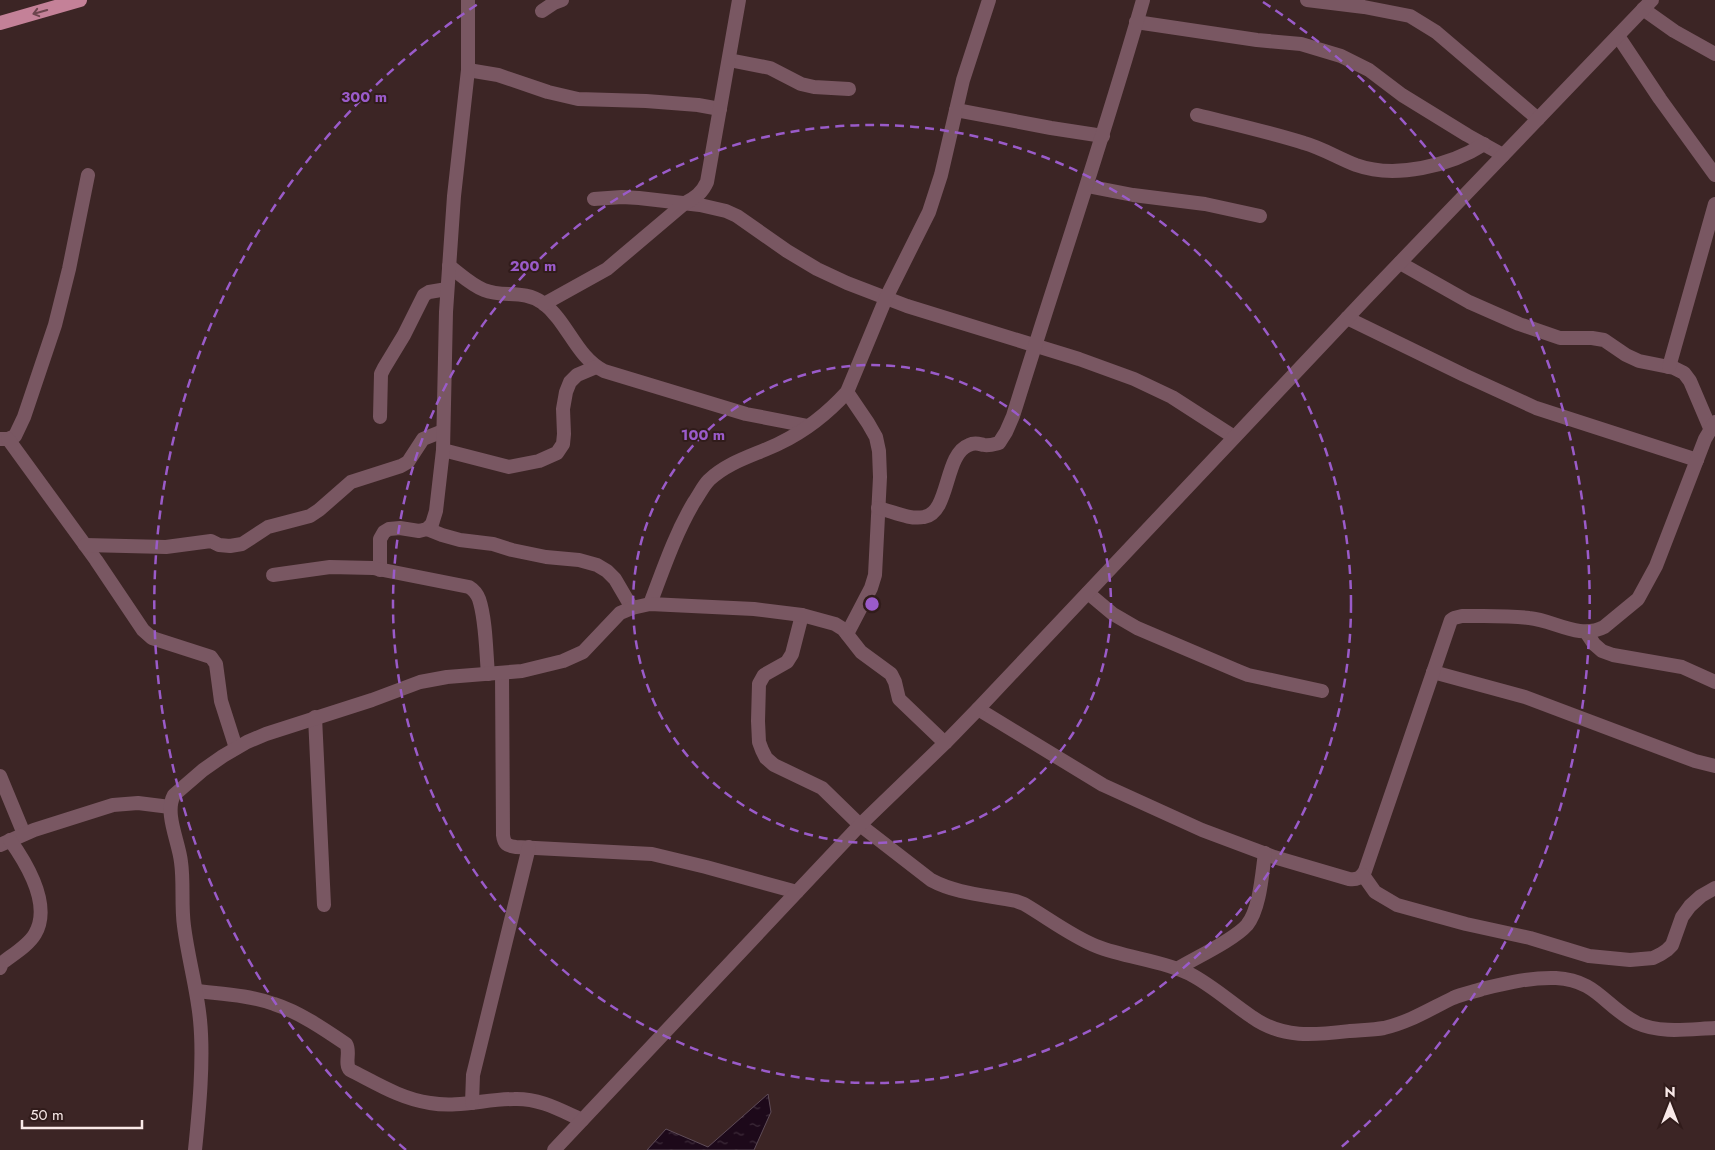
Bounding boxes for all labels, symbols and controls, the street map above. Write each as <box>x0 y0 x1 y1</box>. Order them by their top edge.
one-way arrow <box>32 7 48 17</box>
text: 300 m <box>341 86 387 108</box>
text: 200 m <box>510 255 556 277</box>
text: 100 m <box>681 424 725 446</box>
centre of rings <box>863 595 881 613</box>
north arrow <box>1645 1080 1695 1130</box>
text: N <box>1664 1082 1676 1102</box>
scale bar <box>22 1098 142 1130</box>
text: 50 m <box>30 1104 64 1126</box>

